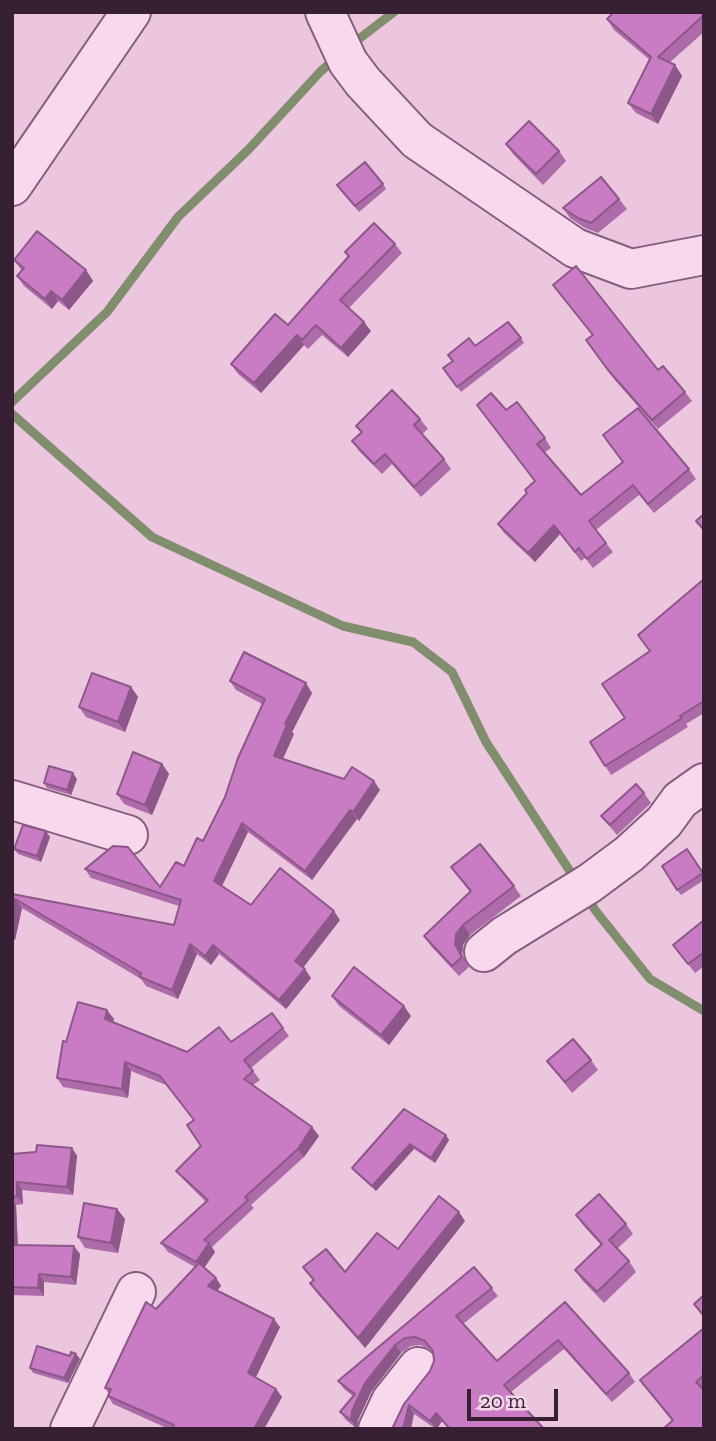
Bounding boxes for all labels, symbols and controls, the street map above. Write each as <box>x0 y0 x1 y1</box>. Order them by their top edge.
scale bar <box>471 1374 562 1418</box>
text: 20 m <box>480 1388 526 1413</box>

